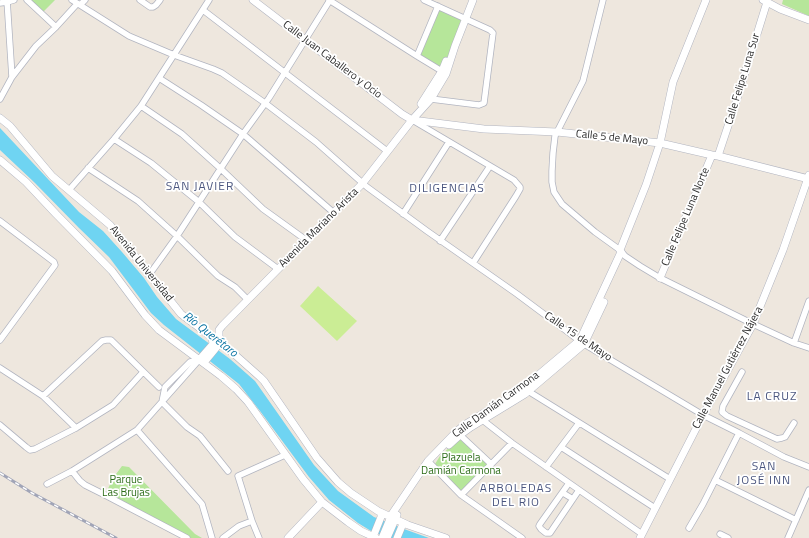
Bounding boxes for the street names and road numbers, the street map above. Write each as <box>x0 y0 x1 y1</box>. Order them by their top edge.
street label: Calle Juan Caballero y Ocio <box>280 18 384 102</box>
street label: Calle Felipe Luna Sur <box>723 32 763 126</box>
street label: Calle 5 de Mayo <box>575 128 649 148</box>
street label: Calle Felipe Luna Norte <box>659 166 713 268</box>
street label: Avenida Mariano Arista <box>276 185 362 271</box>
street label: Avenida Universidad <box>106 223 176 305</box>
street label: Calle Manuel Gutiérrez Nájera <box>690 305 766 431</box>
street label: Calle 15 de Mayo <box>542 309 614 365</box>
street label: Calle Damián Carmona <box>450 369 542 441</box>

